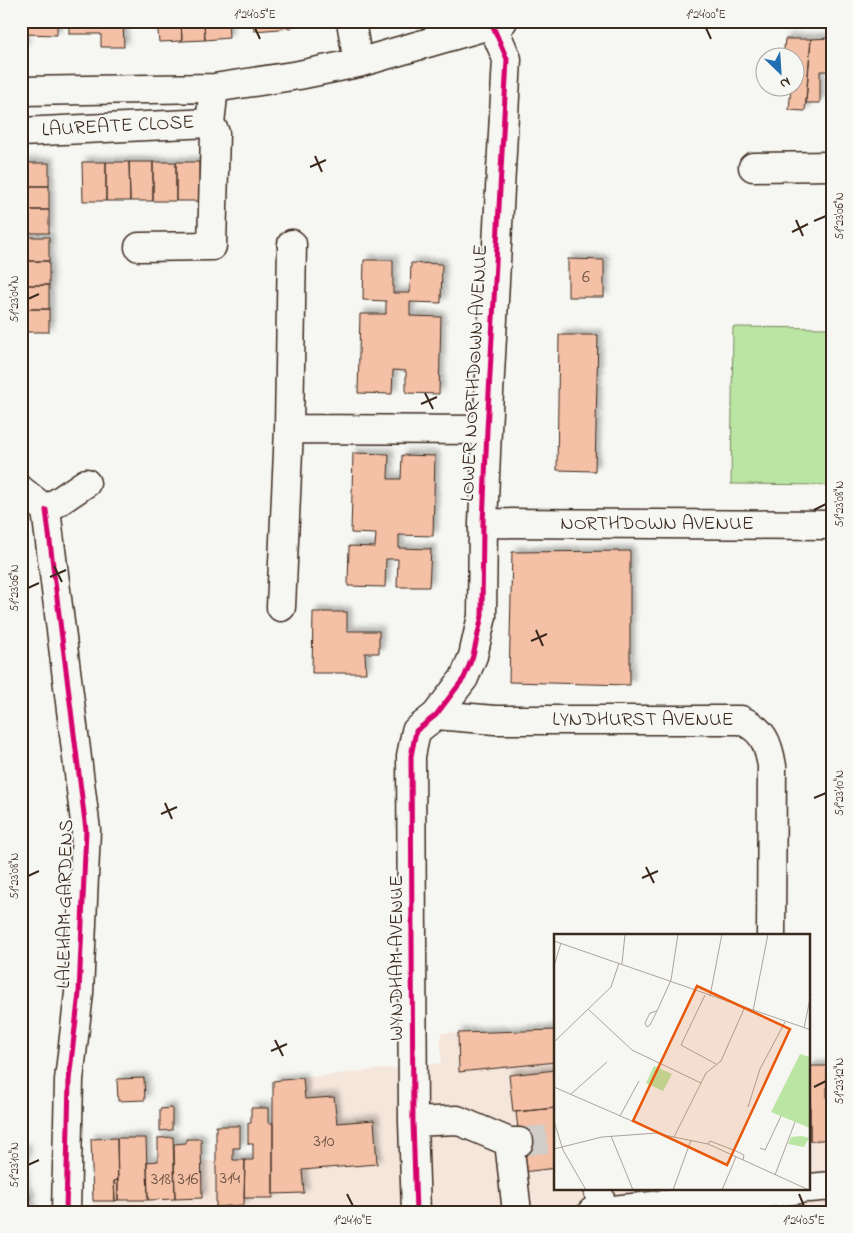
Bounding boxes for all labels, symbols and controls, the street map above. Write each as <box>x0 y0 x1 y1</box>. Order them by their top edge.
text: 1°24'05"E <box>234 6 276 24</box>
text: 1°24'00"E <box>686 6 726 24</box>
north arrow <box>756 48 806 98</box>
text: N <box>776 71 794 94</box>
street label: LAUREATE CLOSE <box>41 109 195 145</box>
text: 51°23'06"N <box>831 192 849 240</box>
street label: LOWER NORTHDOWN AVENUE <box>454 244 496 502</box>
house number: 6 <box>582 265 590 291</box>
text: 51°23'04"N <box>6 275 24 323</box>
text: 51°23'08"N <box>831 481 849 527</box>
street label: NORTHDOWN AVENUE <box>560 510 754 539</box>
text: 51°23'06"N <box>6 564 24 612</box>
street label: LYNDHURST AVENUE <box>552 706 734 735</box>
text: 51°23'10"N <box>831 770 849 816</box>
street label: LALEHAM GARDENS <box>50 819 82 989</box>
text: 51°23'08"N <box>6 853 24 899</box>
street label: WYNDHAM AVENUE <box>383 875 412 1041</box>
inset map <box>554 934 810 1190</box>
text: 51°23'12"N <box>831 1058 849 1104</box>
house number: 310 <box>314 1129 335 1155</box>
text: 51°23'10"N <box>6 1142 24 1188</box>
house number: 314 <box>220 1166 241 1192</box>
house number: 318 <box>151 1167 171 1193</box>
house number: 316 <box>177 1167 199 1193</box>
text: 1°24'10"E <box>334 1212 372 1230</box>
text: 1°24'05"E <box>783 1212 825 1230</box>

